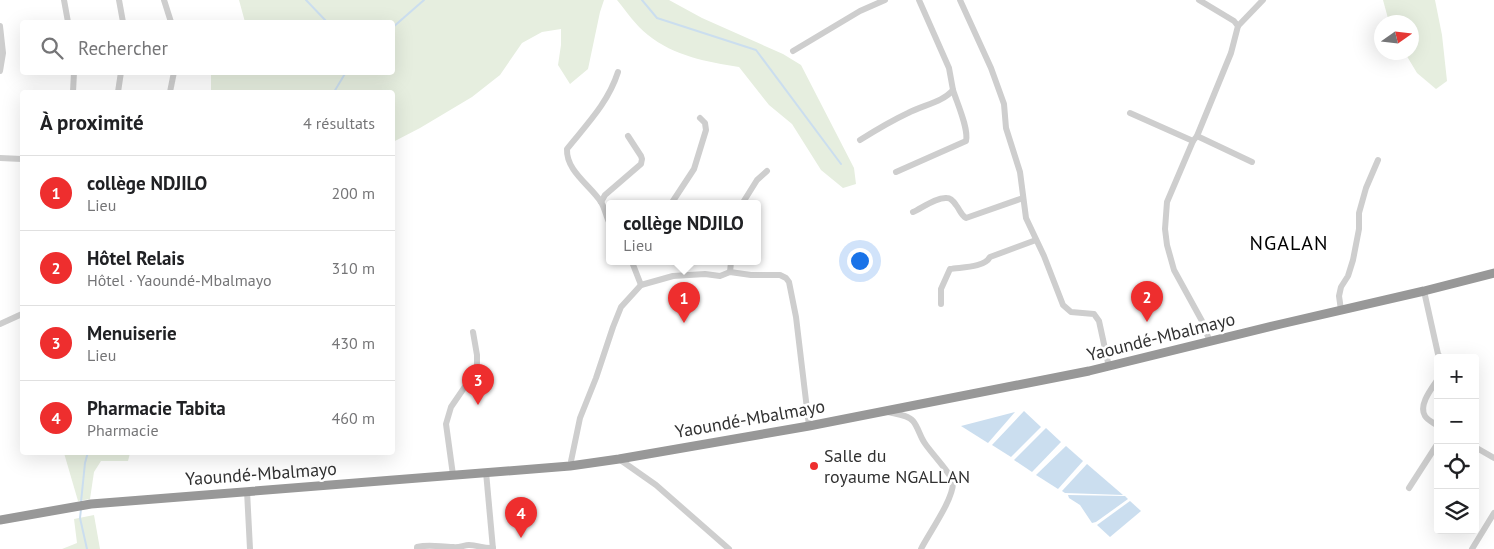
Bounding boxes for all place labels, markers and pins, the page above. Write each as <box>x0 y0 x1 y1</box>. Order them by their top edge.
pin: 2 <box>1131 281 1163 322</box>
pin: 1 <box>668 282 700 323</box>
pin: 3 <box>462 364 494 405</box>
place label: Salle du royaume NGALLAN <box>824 444 970 488</box>
marker: Salle du royaume NGALLAN <box>808 460 820 472</box>
pin: 4 <box>505 497 537 538</box>

